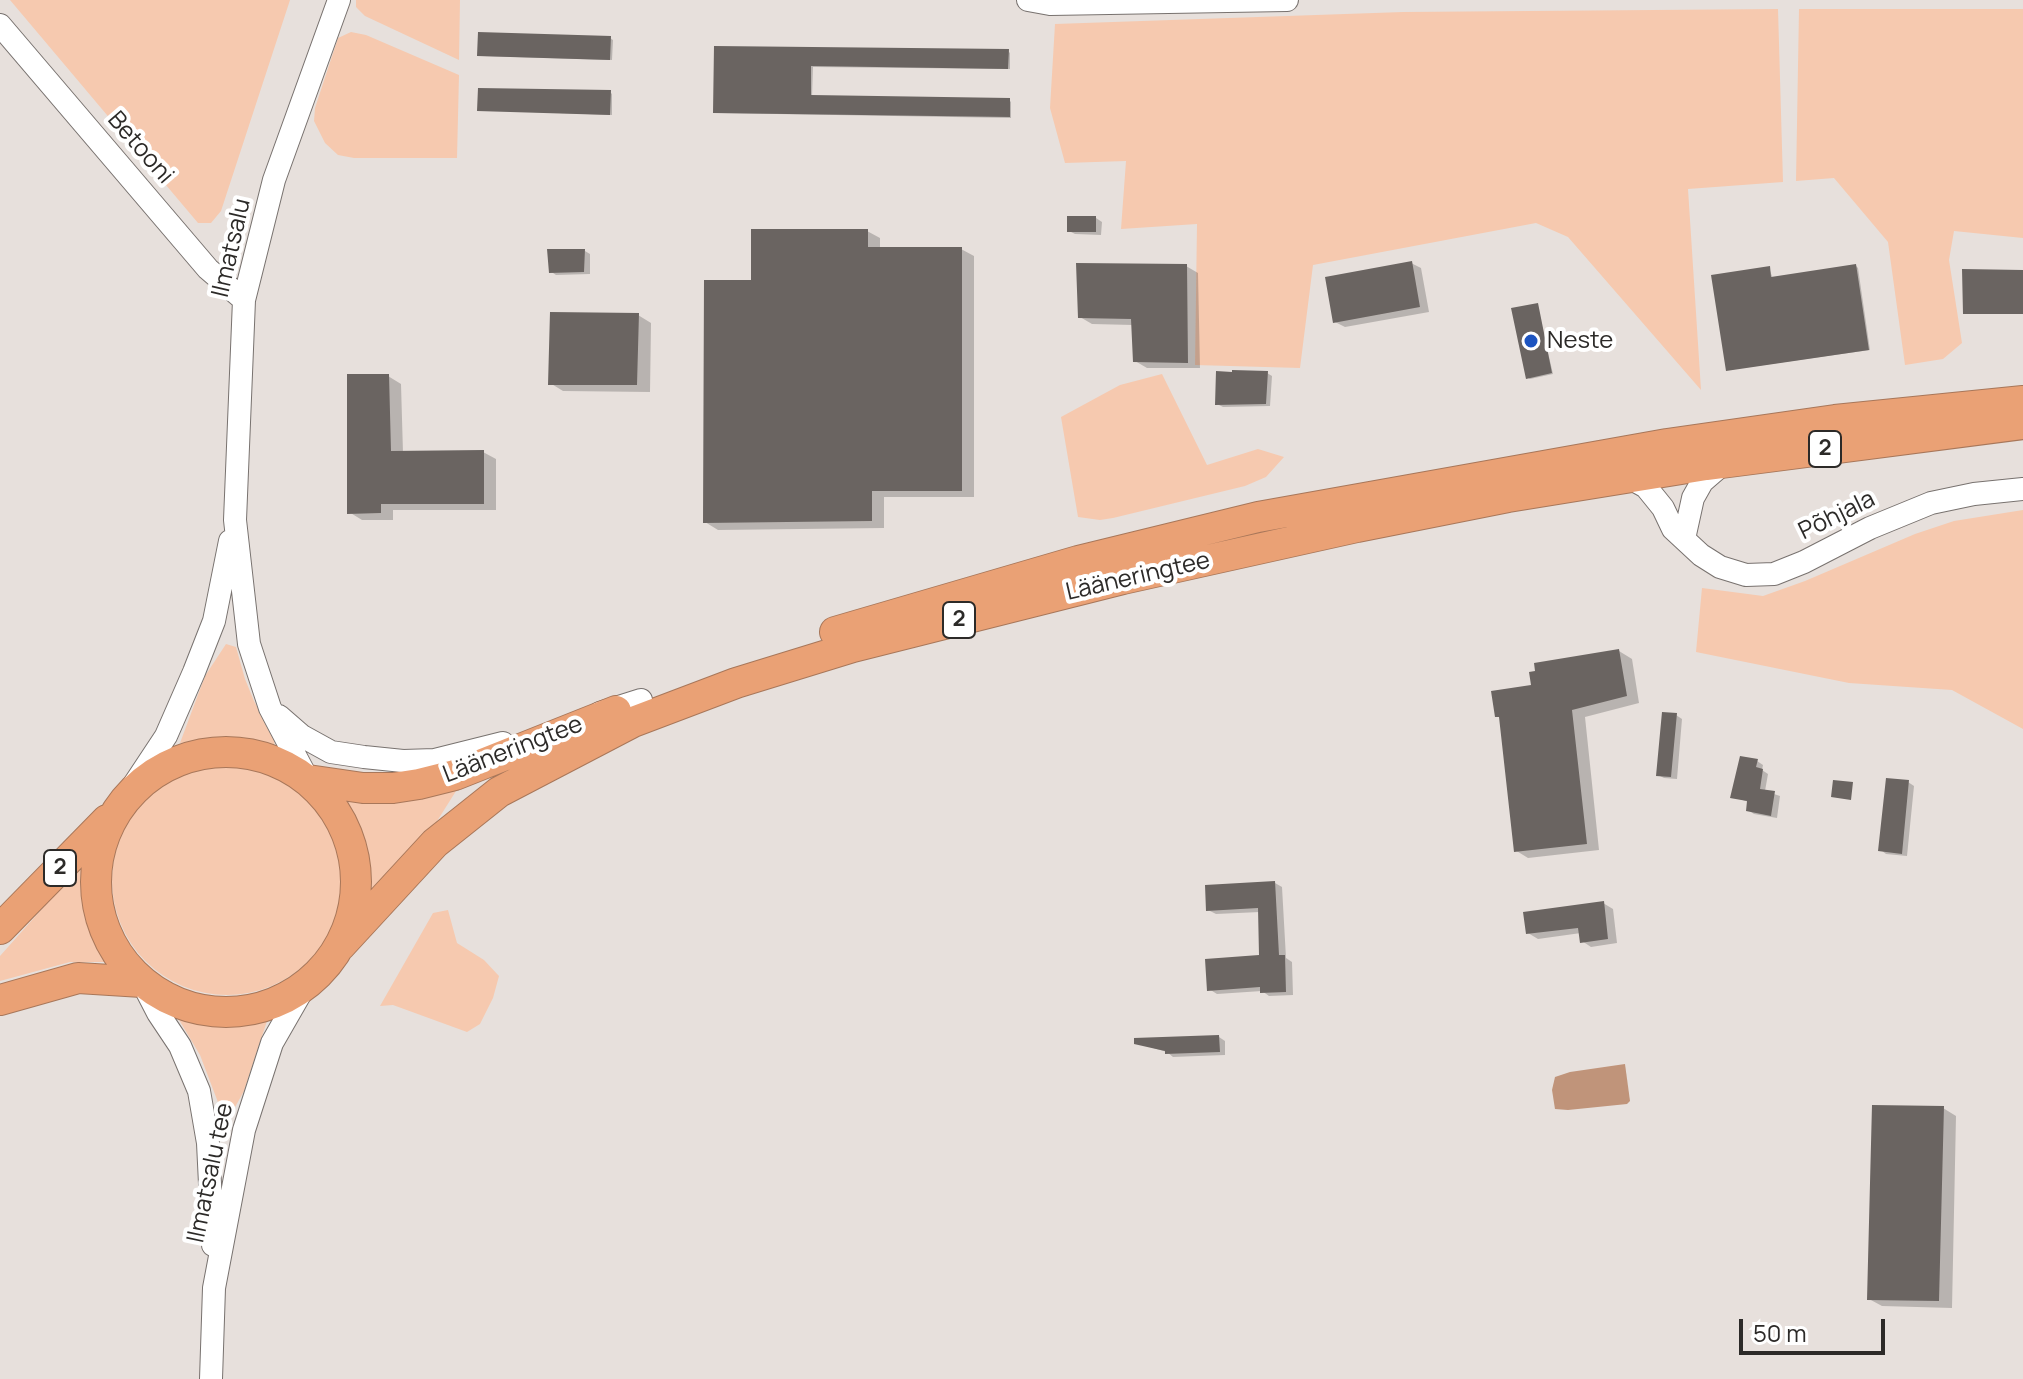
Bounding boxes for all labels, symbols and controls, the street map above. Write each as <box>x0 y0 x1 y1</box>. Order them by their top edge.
street label: Betooni <box>101 106 179 190</box>
street label: Ilmatsalu <box>207 196 257 300</box>
place label: Neste <box>1547 327 1613 355</box>
marker: Neste <box>1522 332 1540 350</box>
road number: 2 <box>1809 431 1841 467</box>
street label: Põhjala <box>1794 485 1880 547</box>
street label: Lääneringtee <box>1063 546 1213 608</box>
road number: 2 <box>943 602 975 638</box>
street label: Lääneringtee <box>439 710 587 790</box>
road number: 2 <box>44 850 76 886</box>
street label: Ilmatsalu tee <box>182 1100 240 1246</box>
scale bar <box>1743 1303 1889 1353</box>
text: 50 m <box>1753 1316 1807 1349</box>

